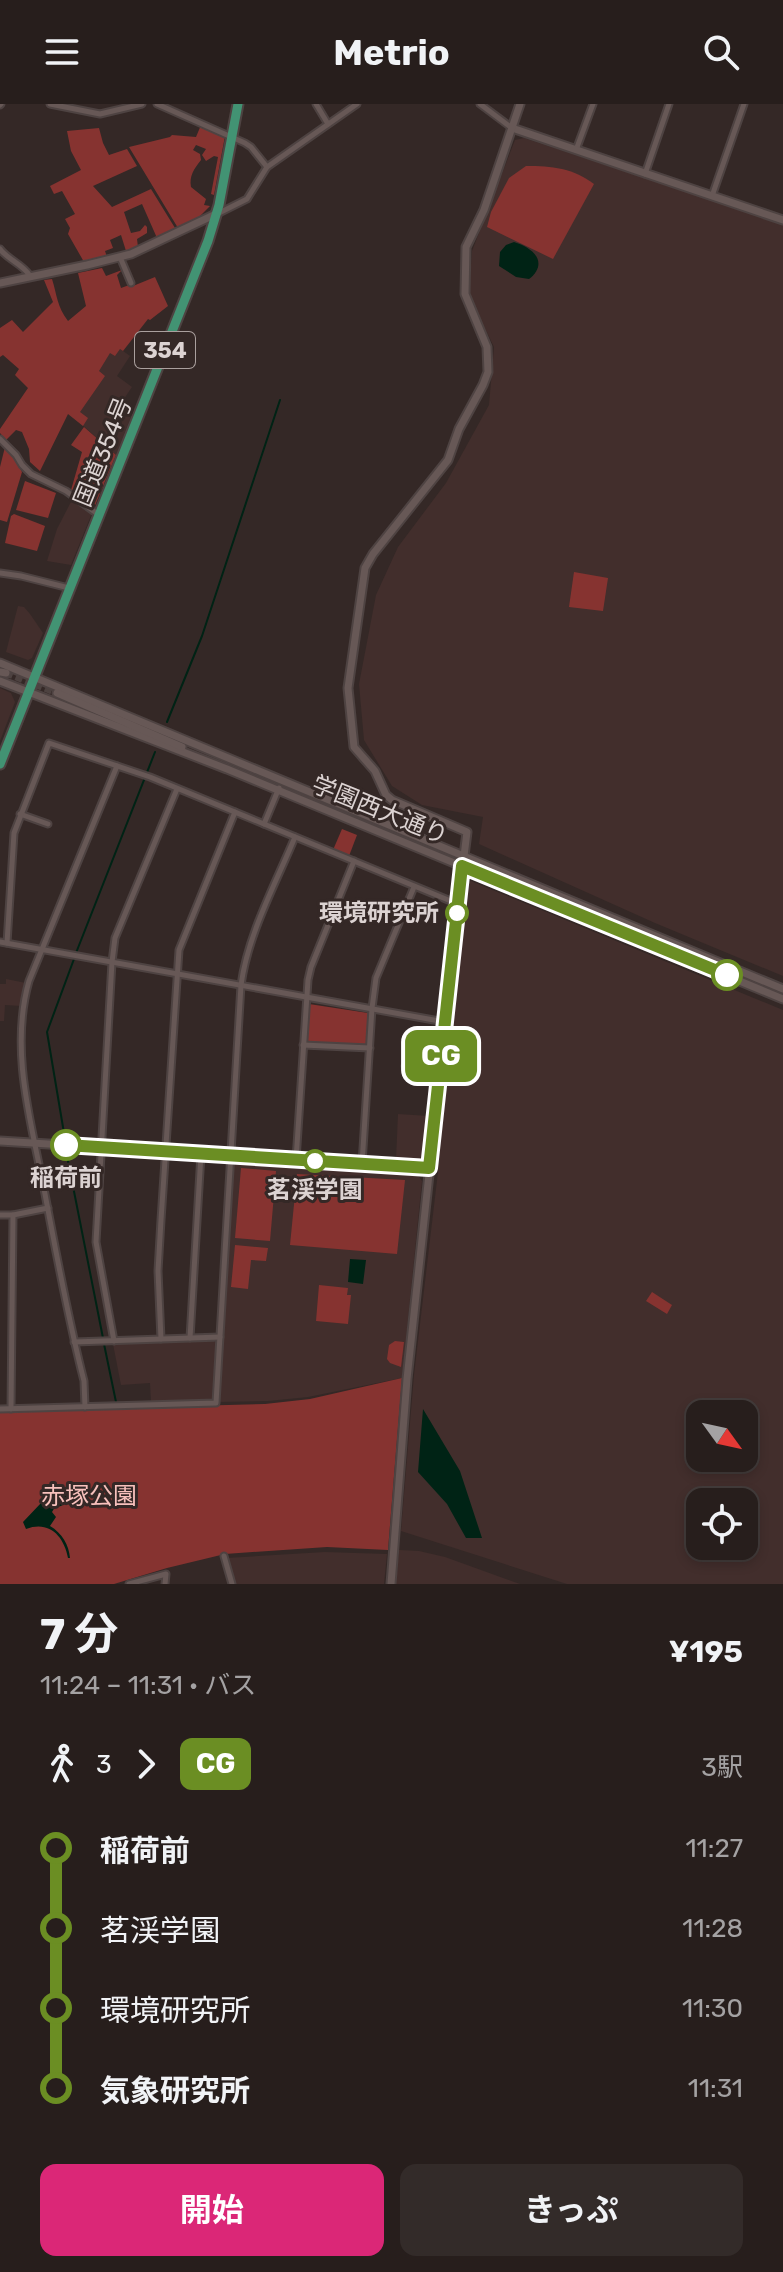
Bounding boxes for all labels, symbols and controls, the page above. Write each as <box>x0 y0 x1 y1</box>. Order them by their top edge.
icon: menu <box>40 30 84 74</box>
icon: search <box>699 30 743 74</box>
text: Metrio <box>333 31 450 74</box>
road number: 354 <box>135 332 195 368</box>
street label: 国道354号 <box>68 393 138 511</box>
street label: 学園西大通り <box>308 770 452 850</box>
place label: 環境研究所 <box>319 899 439 927</box>
marker: 環境研究所 <box>446 902 468 924</box>
unlabelled marker <box>712 960 742 990</box>
line badge: CG <box>405 1030 477 1082</box>
text: CG <box>421 1039 461 1072</box>
marker: 稲荷前 <box>51 1130 81 1160</box>
marker: 茗渓学園 <box>304 1150 326 1172</box>
place label: 稲荷前 <box>30 1164 102 1192</box>
place label: 茗渓学園 <box>267 1176 363 1204</box>
north arrow <box>686 1400 758 1472</box>
map controls <box>686 1400 758 1560</box>
park label: 赤塚公園 <box>41 1482 137 1510</box>
button: locate <box>686 1488 758 1560</box>
text: 7 分 <box>40 1608 119 1660</box>
text: ¥195 <box>669 1634 743 1670</box>
text: 11:24 – 11:31 · バス <box>40 1670 256 1701</box>
icon: walk <box>40 1742 84 1786</box>
icon: forward <box>124 1742 168 1786</box>
text: CG <box>196 1747 235 1780</box>
text: 3 <box>96 1749 112 1780</box>
text: 3駅 <box>701 1752 743 1783</box>
text: 稲荷前 <box>100 1833 190 1869</box>
text: 11:27 <box>685 1833 743 1864</box>
text: 茗渓学園 <box>100 1913 220 1949</box>
text: 11:28 <box>682 1913 743 1944</box>
text: 環境研究所 <box>100 1993 250 2029</box>
text: 11:30 <box>682 1993 743 2024</box>
text: 気象研究所 <box>100 2073 250 2109</box>
text: 11:31 <box>688 2073 743 2104</box>
button: 開始 <box>40 2164 384 2256</box>
button: きっぷ <box>400 2164 743 2256</box>

